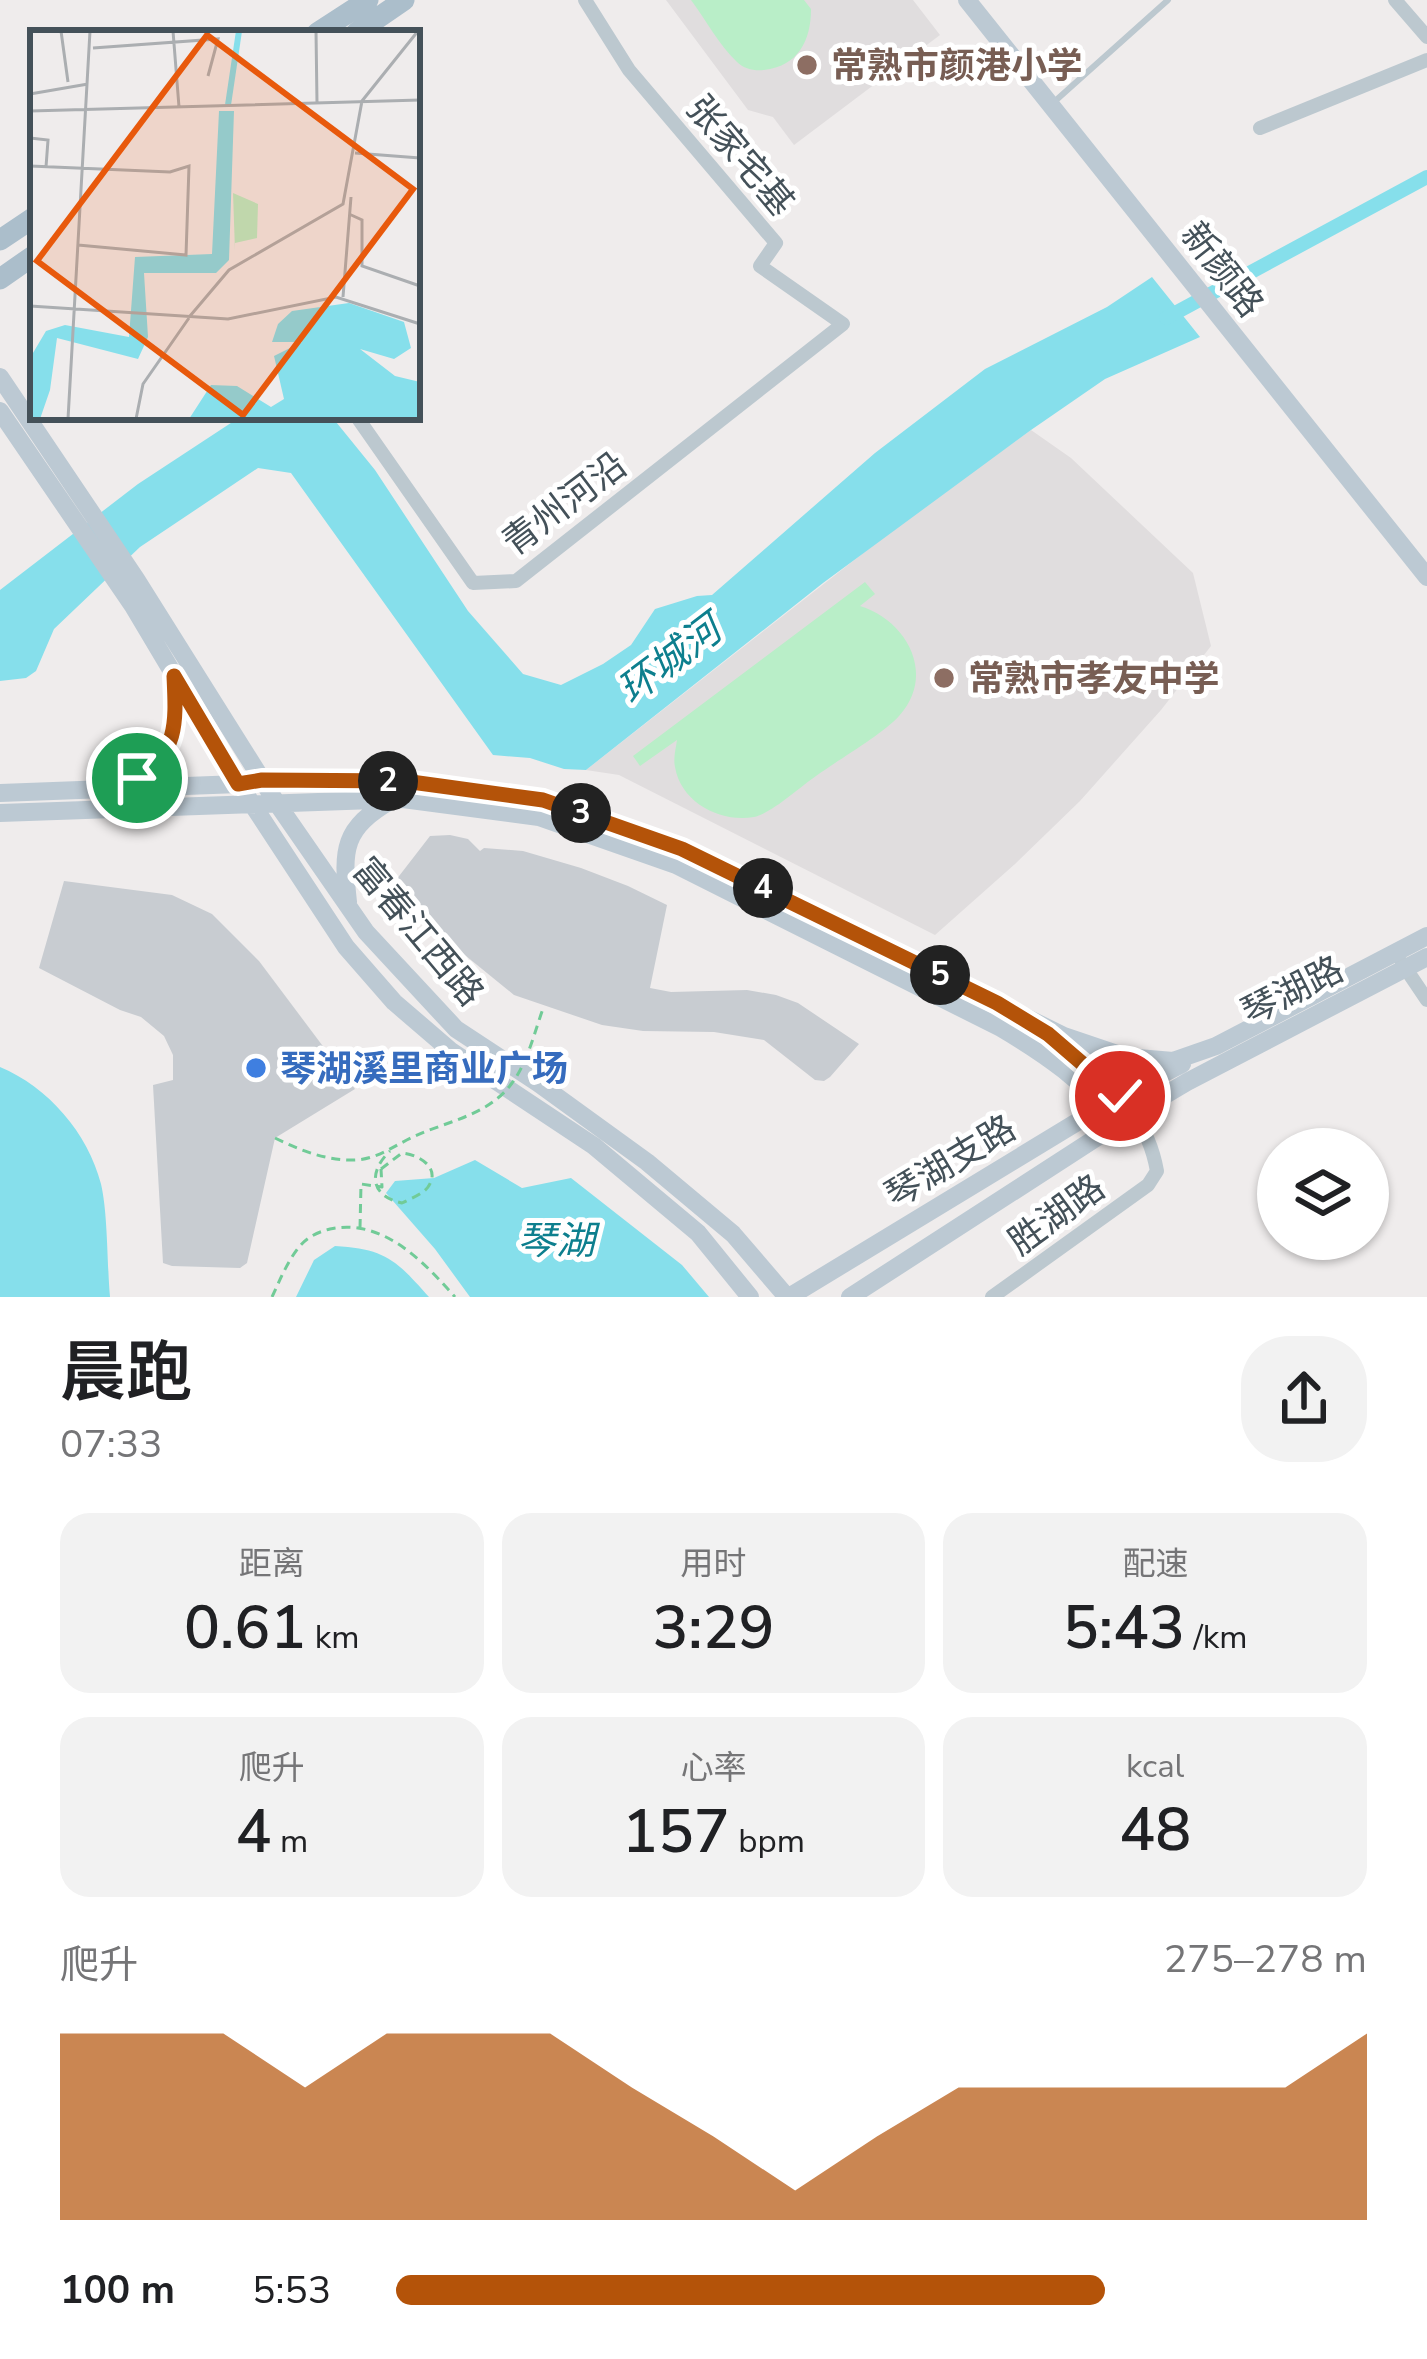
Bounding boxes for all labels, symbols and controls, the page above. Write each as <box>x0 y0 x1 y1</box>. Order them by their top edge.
inset map <box>30 30 420 420</box>
place label: 常熟市颜港小学 <box>831 42 1083 91</box>
marker: 常熟市颜港小学 <box>794 52 820 78</box>
street label: 张家宅基 <box>675 85 805 227</box>
street label: 新颜路 <box>1169 212 1274 328</box>
street label: 青州河沿 <box>493 441 637 567</box>
water label: 环城河 <box>607 600 738 717</box>
place label: 常熟市孝友中学 <box>968 655 1220 704</box>
marker: 常熟市孝友中学 <box>931 665 957 691</box>
pin <box>86 727 188 829</box>
icon: arrive <box>104 745 170 811</box>
pin: 2 <box>358 751 418 811</box>
text: 2 <box>378 758 398 803</box>
pin: 3 <box>551 783 611 843</box>
text: 3 <box>571 790 591 835</box>
street label: 富春江西路 <box>341 847 494 1017</box>
pin: 4 <box>733 858 793 918</box>
text: 4 <box>753 865 773 910</box>
pin: 5 <box>910 945 970 1005</box>
street label: 琴湖路 <box>1233 945 1352 1038</box>
text: 5 <box>930 952 950 997</box>
place label: 琴湖溪里商业广场 <box>280 1045 568 1094</box>
pin <box>1069 1045 1171 1147</box>
marker: 琴湖溪里商业广场 <box>243 1055 269 1081</box>
icon: check <box>1087 1063 1153 1129</box>
street label: 琴湖支路 <box>876 1104 1025 1220</box>
map controls <box>1257 1128 1389 1260</box>
button: layers <box>1257 1128 1389 1260</box>
street label: 胜湖路 <box>999 1164 1115 1267</box>
water label: 琴湖 <box>517 1215 601 1268</box>
text: 晨跑 <box>60 1328 192 1418</box>
button: share <box>1241 1336 1367 1462</box>
text: 07:33 <box>60 1418 163 1471</box>
text: 距离 <box>239 1542 305 1587</box>
text: 用时 <box>680 1542 746 1587</box>
text: 配速 <box>1122 1542 1188 1587</box>
text: 0.61 <box>184 1587 306 1669</box>
text: 3:29 <box>652 1587 775 1669</box>
text: 5:43 <box>1063 1587 1185 1669</box>
text: km <box>306 1615 360 1660</box>
text: /km <box>1185 1615 1248 1660</box>
text: kcal <box>1126 1744 1184 1789</box>
text: 爬升 <box>239 1746 305 1791</box>
text: 心率 <box>680 1746 746 1791</box>
text: 48 <box>1119 1789 1191 1871</box>
text: 4 <box>235 1791 271 1873</box>
text: 157 <box>622 1791 730 1873</box>
text: m <box>271 1819 308 1864</box>
text: bpm <box>730 1819 805 1864</box>
text: 275–278 m <box>1164 1933 1367 1986</box>
text: 爬升 <box>60 1939 138 1992</box>
text: 100 m <box>60 2264 175 2317</box>
text: 5:53 <box>252 2264 331 2317</box>

